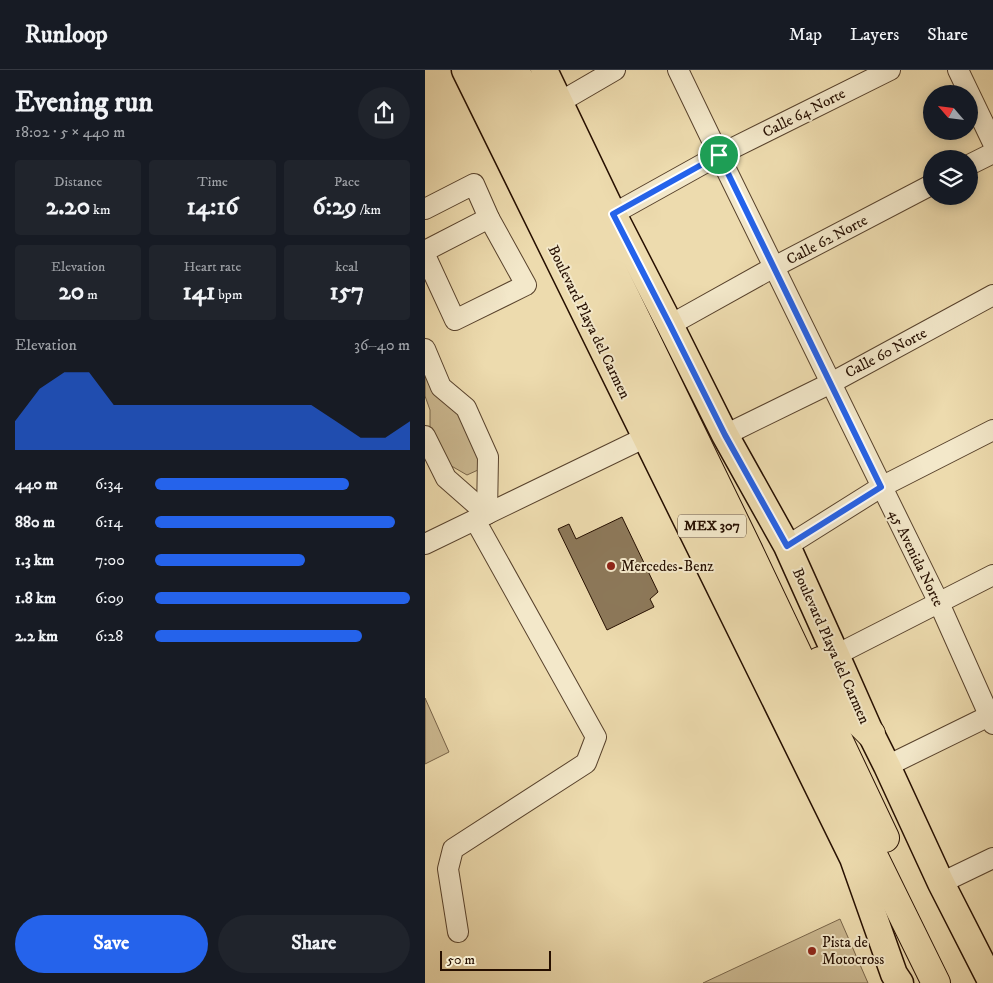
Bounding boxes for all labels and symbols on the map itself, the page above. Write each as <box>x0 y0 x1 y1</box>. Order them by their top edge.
street label: Calle 64 Norte <box>759 84 849 142</box>
north arrow <box>923 85 977 140</box>
pin <box>698 134 740 176</box>
street label: Calle 62 Norte <box>783 211 871 269</box>
street label: Boulevard Playa del Carmen <box>543 242 635 402</box>
street label: Calle 60 Norte <box>842 324 930 382</box>
street label: 45 Avenida Norte <box>884 506 948 610</box>
road number: MEX 307 <box>678 514 746 538</box>
place label: Mercedes-Benz <box>621 557 714 576</box>
marker: Mercedes-Benz <box>605 560 617 572</box>
street label: Boulevard Playa del Carmen <box>788 565 874 727</box>
place label: Pista de Motocross <box>822 933 884 969</box>
marker: Pista de Motocross <box>806 945 818 957</box>
scale bar <box>440 948 551 971</box>

